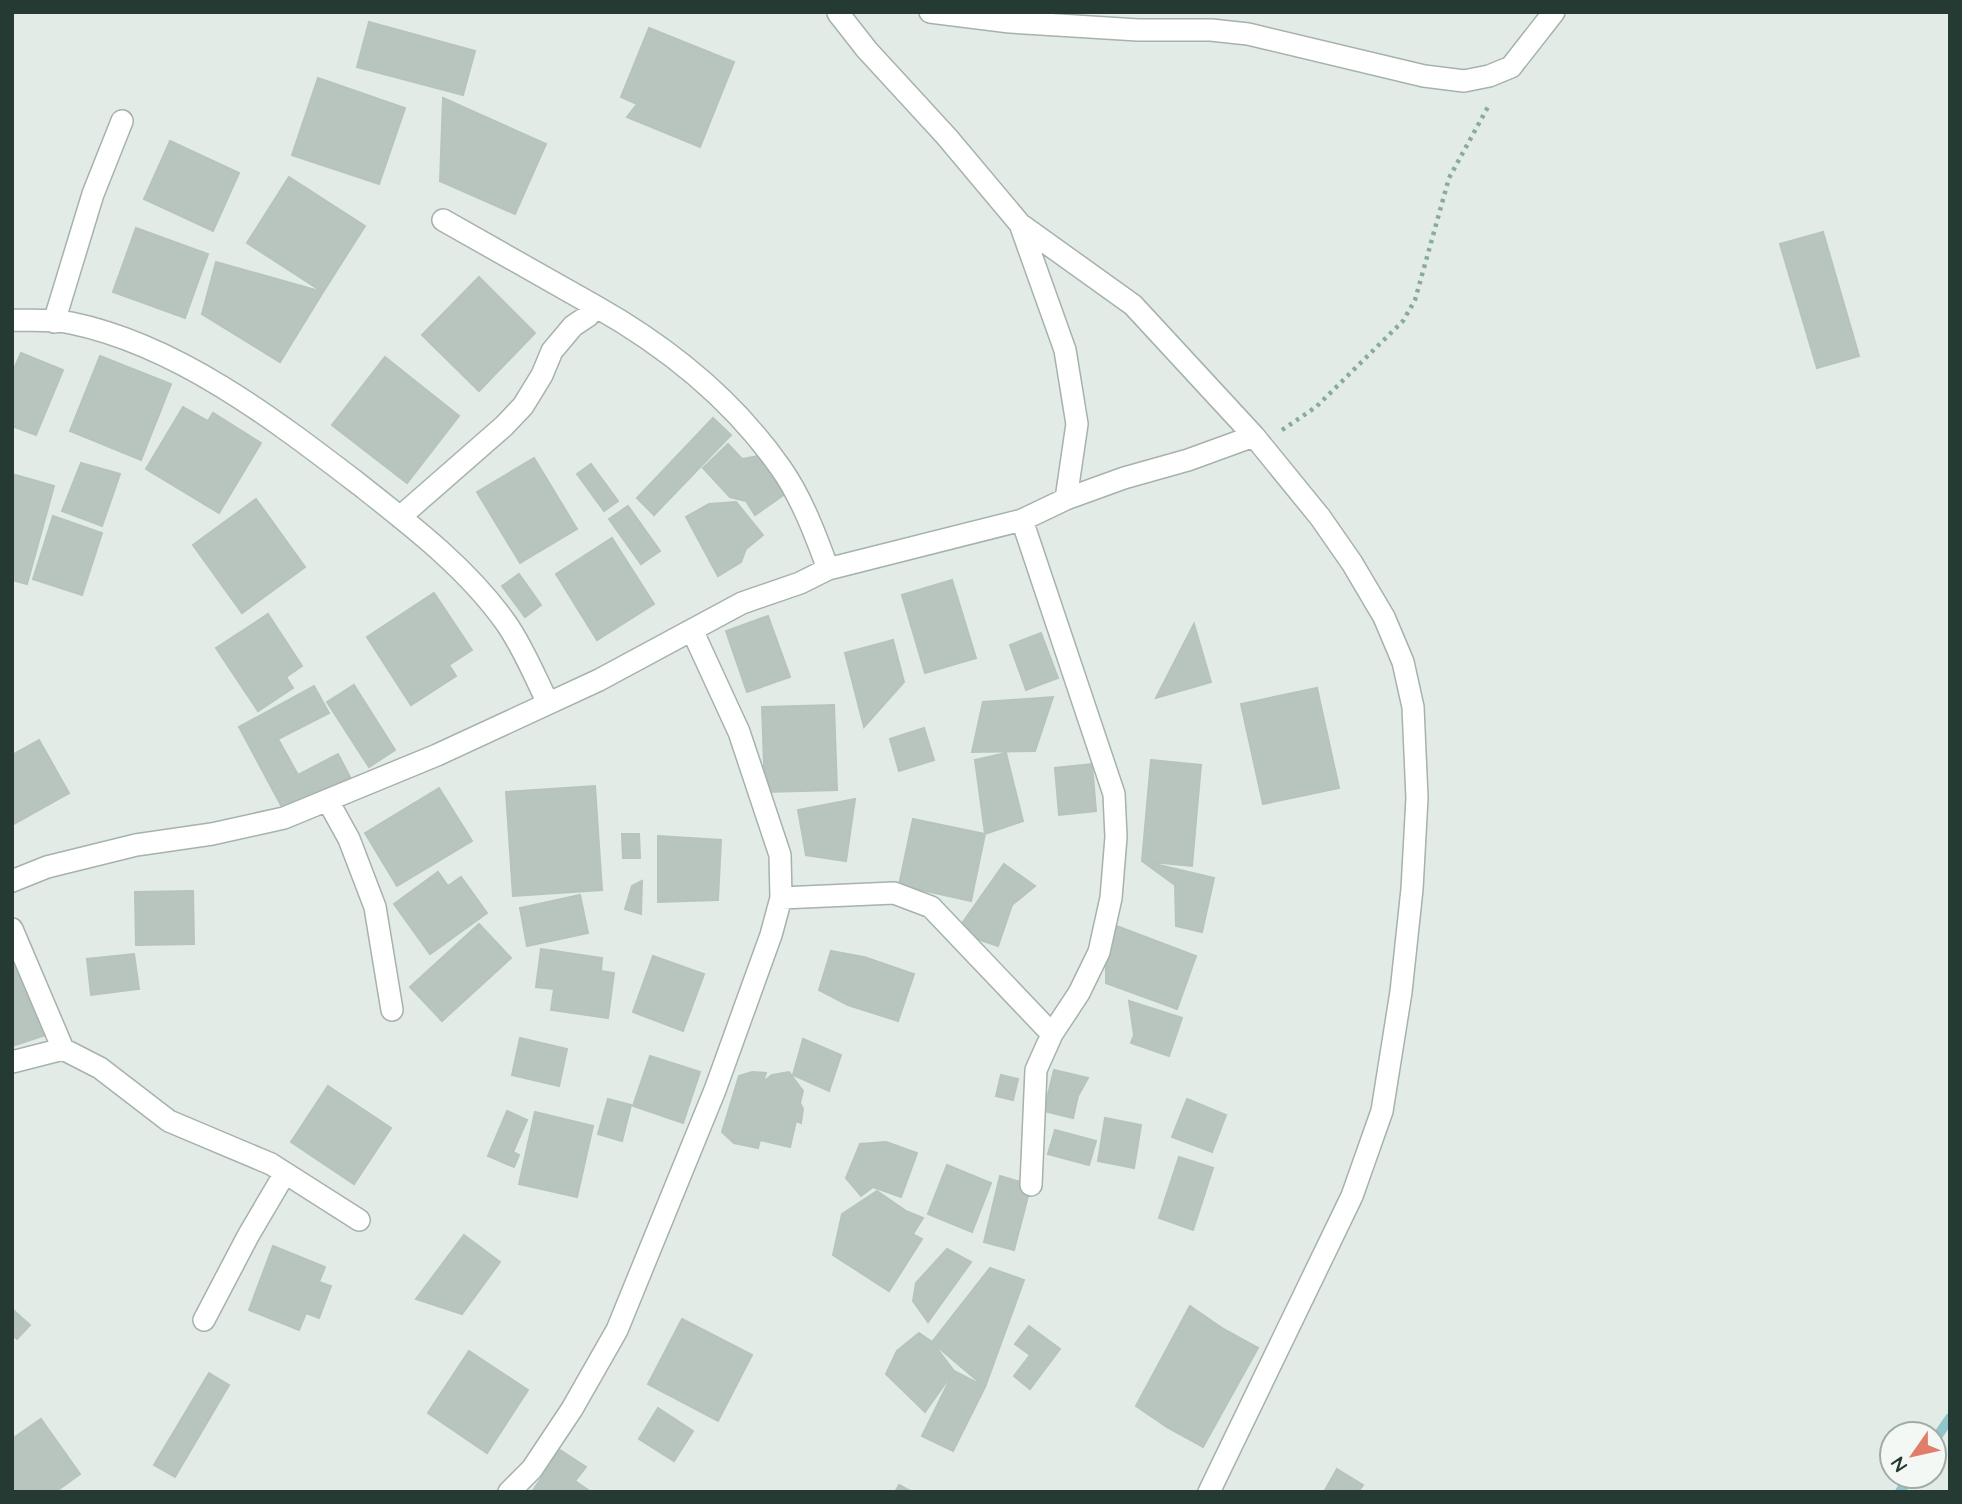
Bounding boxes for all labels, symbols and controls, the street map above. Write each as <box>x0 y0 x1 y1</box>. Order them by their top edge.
north arrow <box>1878 1420 1948 1490</box>
text: N <box>1885 1452 1913 1477</box>

